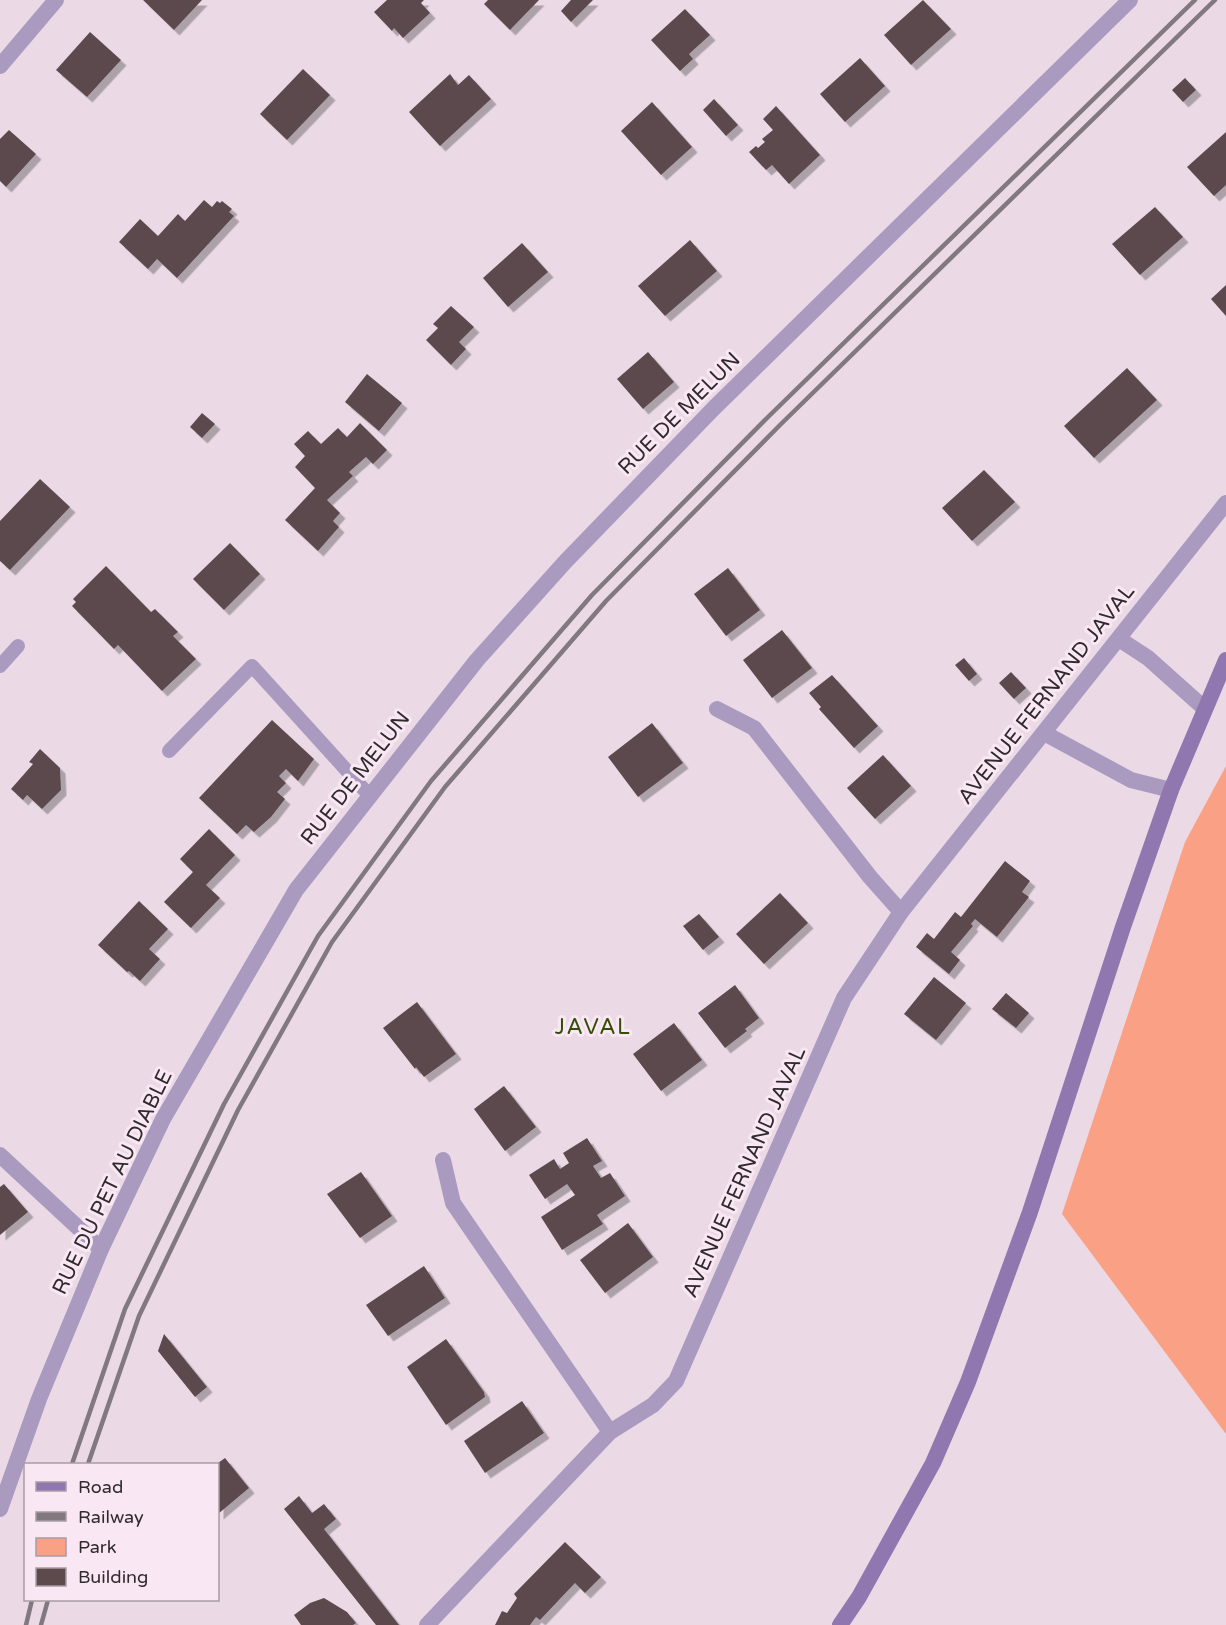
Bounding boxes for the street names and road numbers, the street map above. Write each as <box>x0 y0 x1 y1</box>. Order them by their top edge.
street label: RUE DE MELUN <box>613 347 746 480</box>
street label: AVENUE FERNAND JAVAL <box>953 579 1140 809</box>
street label: RUE DE MELUN <box>296 707 415 850</box>
street label: AVENUE FERNAND JAVAL <box>678 1043 811 1302</box>
street label: RUE DU PET AU DIABLE <box>47 1066 178 1299</box>

